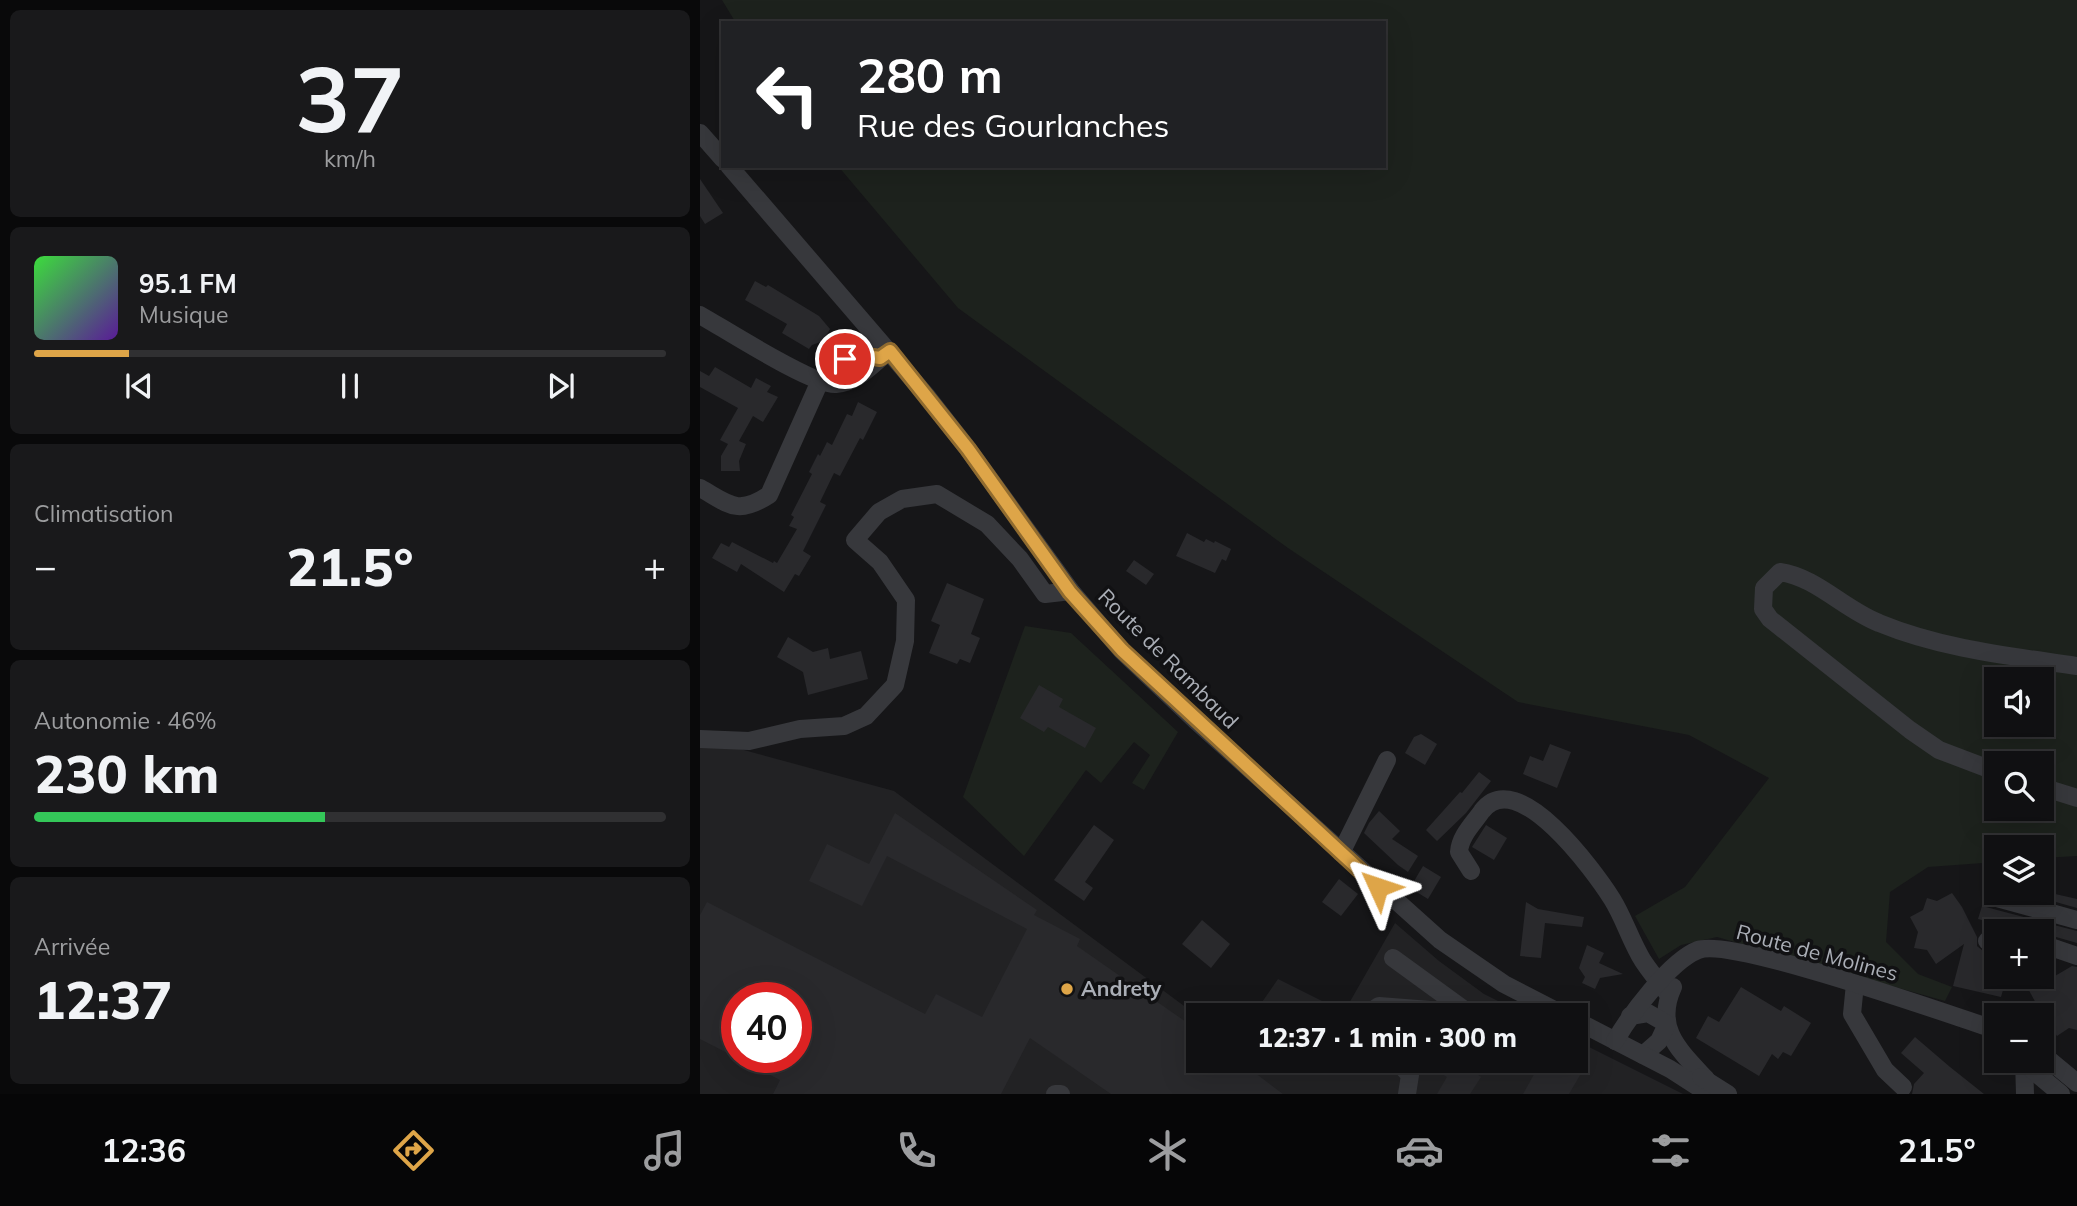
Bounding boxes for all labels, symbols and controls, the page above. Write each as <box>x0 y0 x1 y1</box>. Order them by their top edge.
text: 37 <box>295 41 405 155</box>
text: 280 m <box>857 44 1003 105</box>
icon: left <box>742 49 833 140</box>
text: Rue des Gourlanches <box>857 105 1169 145</box>
text: km/h <box>324 144 376 173</box>
text: 95.1 FM <box>139 267 237 300</box>
text: Musique <box>139 300 228 329</box>
pin <box>815 329 875 389</box>
icon: arrive <box>826 340 864 378</box>
icon: previous <box>120 367 158 405</box>
icon: pause <box>331 367 369 405</box>
icon: next <box>542 367 580 405</box>
text: Climatisation <box>34 499 174 528</box>
text: 21.5° <box>286 534 414 599</box>
text: − <box>34 542 57 590</box>
text: + <box>643 542 666 590</box>
street label: Route de Rambaud <box>1093 583 1244 734</box>
map controls <box>1984 667 2054 1073</box>
button: sound <box>1984 667 2054 737</box>
text: Autonomie · 46% <box>34 706 217 735</box>
text: 230 km <box>34 741 219 806</box>
button: search <box>1984 751 2054 821</box>
button: layers <box>1984 835 2054 905</box>
position arrow <box>1341 850 1415 924</box>
street label: Route de Molines <box>1734 918 1901 986</box>
button: + <box>1984 919 2054 989</box>
text: Arrivée <box>34 932 110 961</box>
text: 12:37 <box>34 967 172 1032</box>
place label: Andrety <box>1081 975 1162 1001</box>
marker: Andrety <box>1059 981 1075 997</box>
speed limit sign: 40 <box>721 982 812 1073</box>
button: − <box>1984 1003 2054 1073</box>
text: 12:37 · 1 min · 300 m <box>1257 1021 1517 1054</box>
icon: directions <box>389 1126 438 1175</box>
icon: music <box>640 1126 689 1175</box>
icon: phone <box>892 1126 941 1175</box>
icon: climate <box>1143 1126 1192 1175</box>
icon: car <box>1395 1126 1444 1175</box>
icon: filters <box>1646 1126 1695 1175</box>
text: 12:36 <box>101 1130 186 1170</box>
text: 21.5° <box>1898 1130 1976 1170</box>

